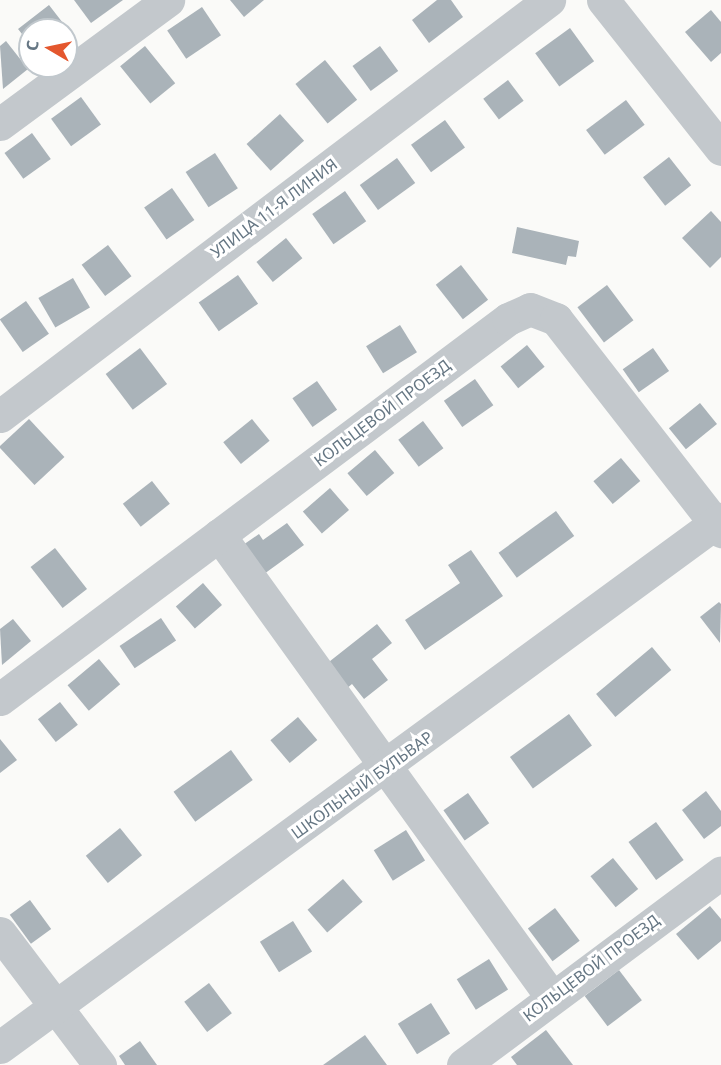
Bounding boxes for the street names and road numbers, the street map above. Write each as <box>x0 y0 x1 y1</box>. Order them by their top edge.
street label: УЛИЦА 11-Я ЛИНИЯ <box>207 154 341 262</box>
street label: КОЛЬЦЕВОЙ ПРОЕЗД <box>310 356 454 470</box>
street label: ШКОЛЬНЫЙ БУЛЬВАР <box>287 727 437 843</box>
street label: КОЛЬЦЕВОЙ ПРОЕЗД <box>519 911 663 1025</box>

